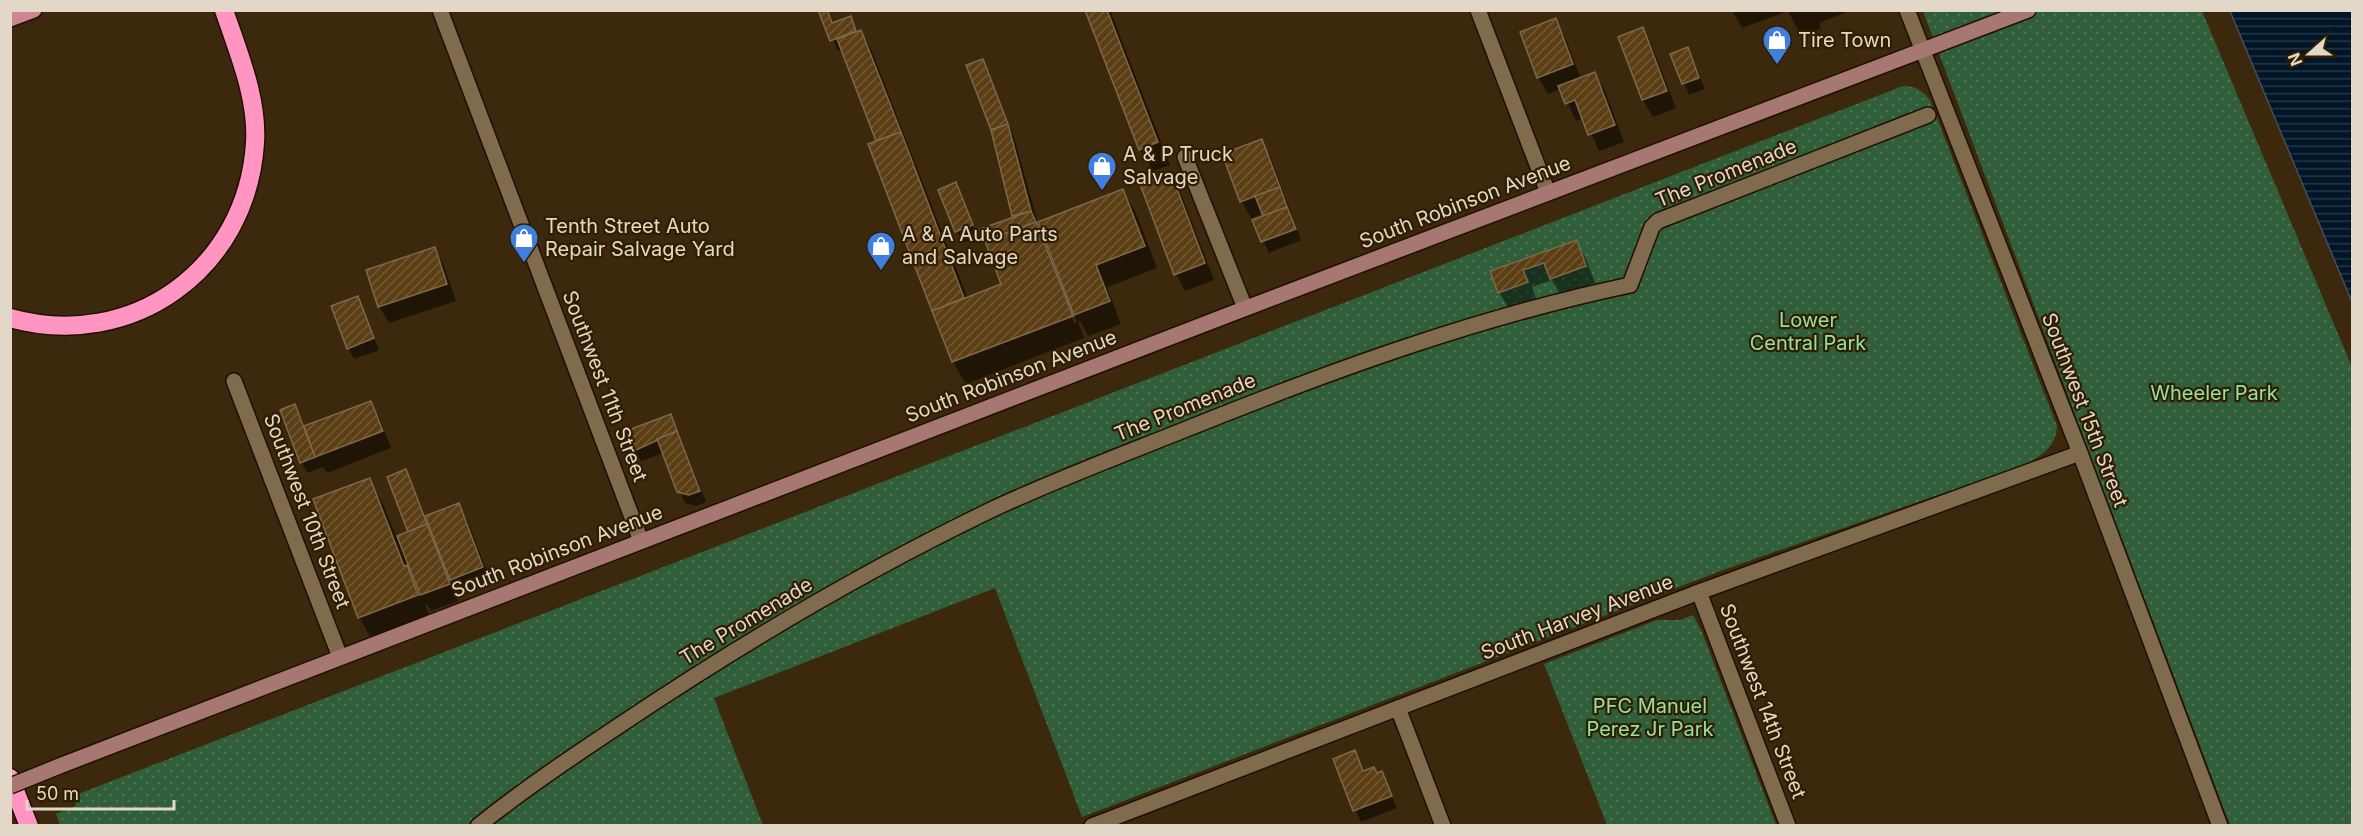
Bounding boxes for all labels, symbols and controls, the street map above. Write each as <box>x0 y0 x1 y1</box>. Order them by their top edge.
shop icon: Tire Town <box>1761 24 1793 66</box>
north arrow <box>2279 24 2339 84</box>
place label: Tire Town <box>1798 28 1891 52</box>
text: N <box>2283 50 2307 69</box>
street label: The Promenade <box>1652 134 1800 212</box>
place label: A & P Truck Salvage <box>1123 142 1233 189</box>
shop icon: A & P Truck Salvage <box>1086 150 1118 192</box>
street label: South Robinson Avenue <box>1356 151 1574 253</box>
place label: Tenth Street Auto Repair Salvage Yard <box>545 214 735 261</box>
shop icon: Tenth Street Auto Repair Salvage Yard <box>508 222 540 264</box>
place label: A & A Auto Parts and Salvage <box>902 222 1058 269</box>
shop icon: A & A Auto Parts and Salvage <box>865 230 897 272</box>
street label: Southwest 11th Street <box>558 287 653 485</box>
park label: Lower Central Park <box>1750 308 1866 355</box>
street label: Southwest 15th Street <box>2037 309 2133 511</box>
street label: South Robinson Avenue <box>902 325 1120 427</box>
street label: The Promenade <box>1111 368 1259 446</box>
park label: Wheeler Park <box>2150 381 2278 405</box>
street label: Southwest 10th Street <box>259 410 355 612</box>
street label: South Robinson Avenue <box>448 500 666 602</box>
street label: South Harvey Avenue <box>1478 569 1676 665</box>
street label: The Promenade <box>675 572 817 670</box>
street label: Southwest 14th Street <box>1715 600 1811 802</box>
park label: PFC Manuel Perez Jr Park <box>1587 694 1714 741</box>
scale bar <box>27 773 174 811</box>
text: 50 m <box>36 783 79 804</box>

